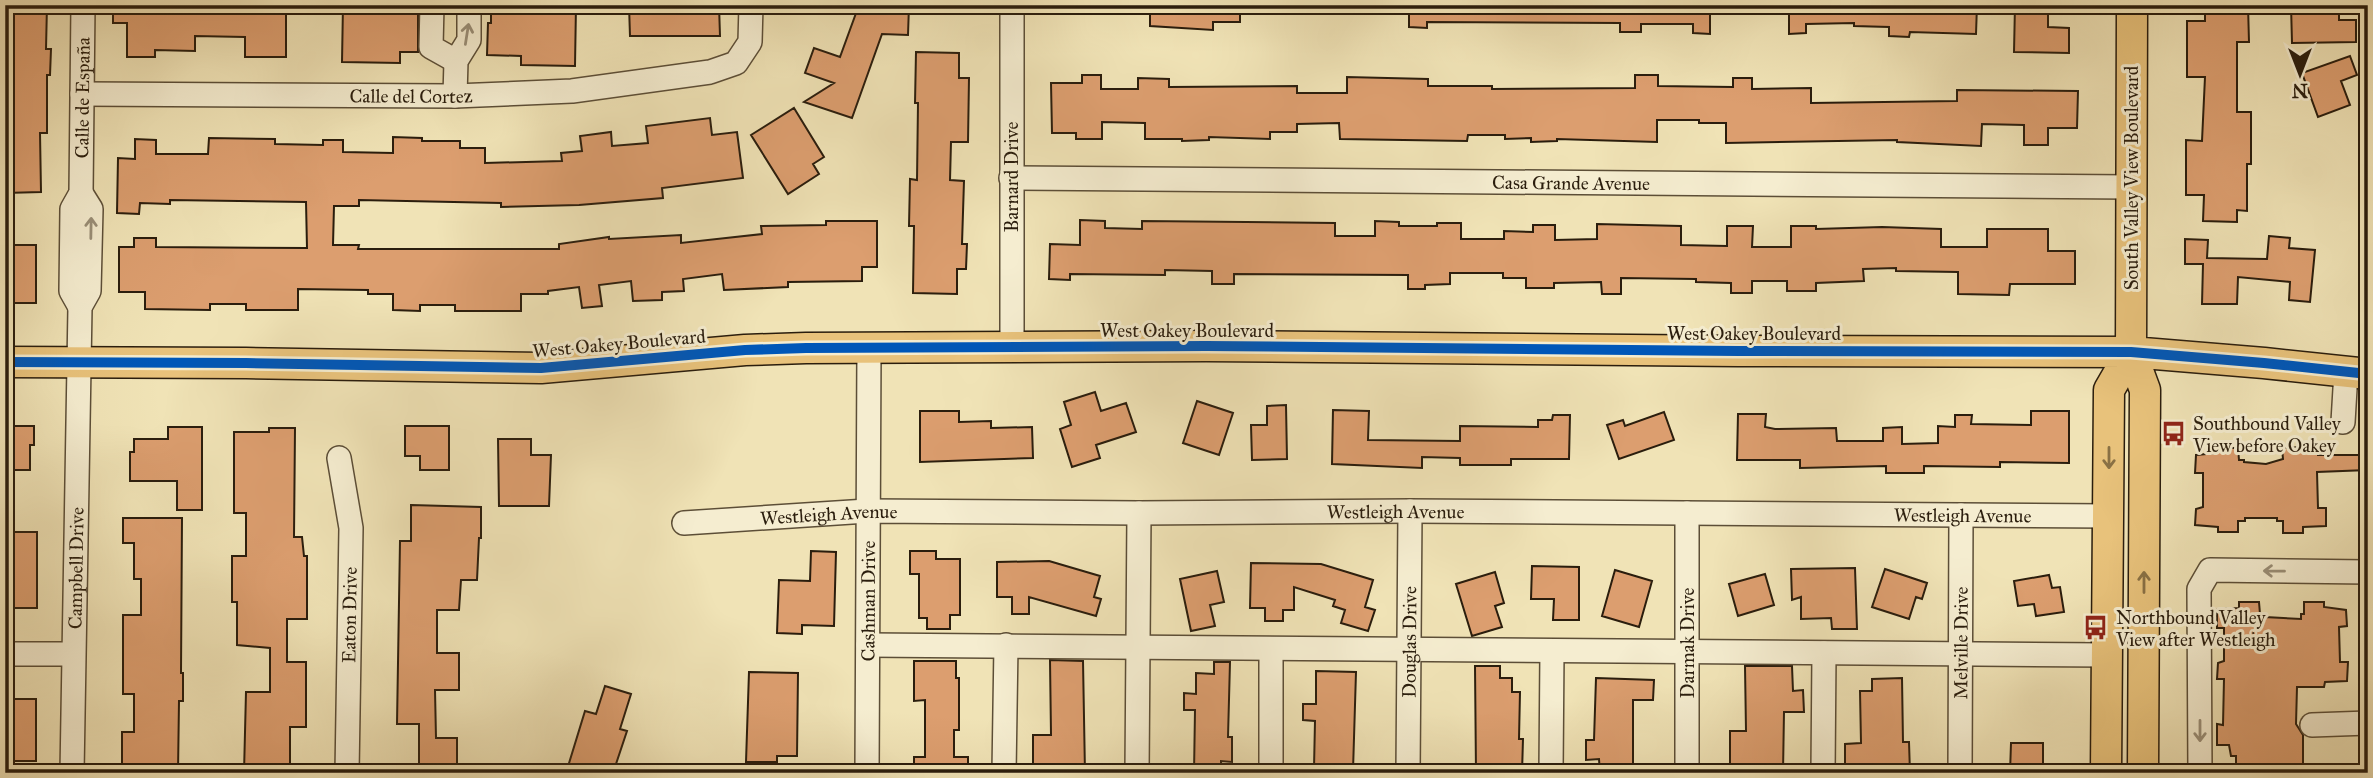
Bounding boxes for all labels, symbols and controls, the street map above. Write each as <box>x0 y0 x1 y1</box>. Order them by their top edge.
one-way arrow <box>461 24 474 46</box>
street label: Calle de España <box>70 36 95 158</box>
north arrow <box>2264 38 2334 108</box>
street label: South Valley View Boulevard <box>2120 65 2143 290</box>
text: N <box>2292 79 2308 102</box>
street label: Calle del Cortez <box>349 84 473 108</box>
street label: Barnard Drive <box>1000 122 1023 232</box>
street label: Casa Grande Avenue <box>1492 171 1650 195</box>
one-way arrow <box>84 217 98 240</box>
street label: West Oakey Boulevard <box>1100 319 1274 342</box>
street label: West Oakey Boulevard <box>1667 322 1841 345</box>
street label: West Oakey Boulevard <box>531 324 707 363</box>
place label: Southbound Valley View before Oakey <box>2192 412 2342 457</box>
bus stop icon: Southbound Valley View before Oakey <box>2159 420 2187 448</box>
one-way arrow <box>2102 446 2116 469</box>
street label: Westleigh Avenue <box>759 500 898 530</box>
street label: Westleigh Avenue <box>1327 500 1465 524</box>
street label: Westleigh Avenue <box>1894 503 2032 528</box>
street label: Campbell Drive <box>63 507 89 629</box>
street label: Cashman Drive <box>857 540 880 661</box>
one-way arrow <box>2262 565 2285 578</box>
street label: Eaton Drive <box>337 567 362 663</box>
one-way arrow <box>2137 571 2151 594</box>
street label: Douglas Drive <box>1398 586 1422 698</box>
street label: Melville Drive <box>1949 586 1973 699</box>
street label: Darmak Drive <box>1676 587 1699 698</box>
place label: Northbound Valley View after Westleigh <box>2115 606 2276 652</box>
bus stop icon: Northbound Valley View after Westleigh <box>2082 614 2110 642</box>
one-way arrow <box>2193 720 2207 743</box>

